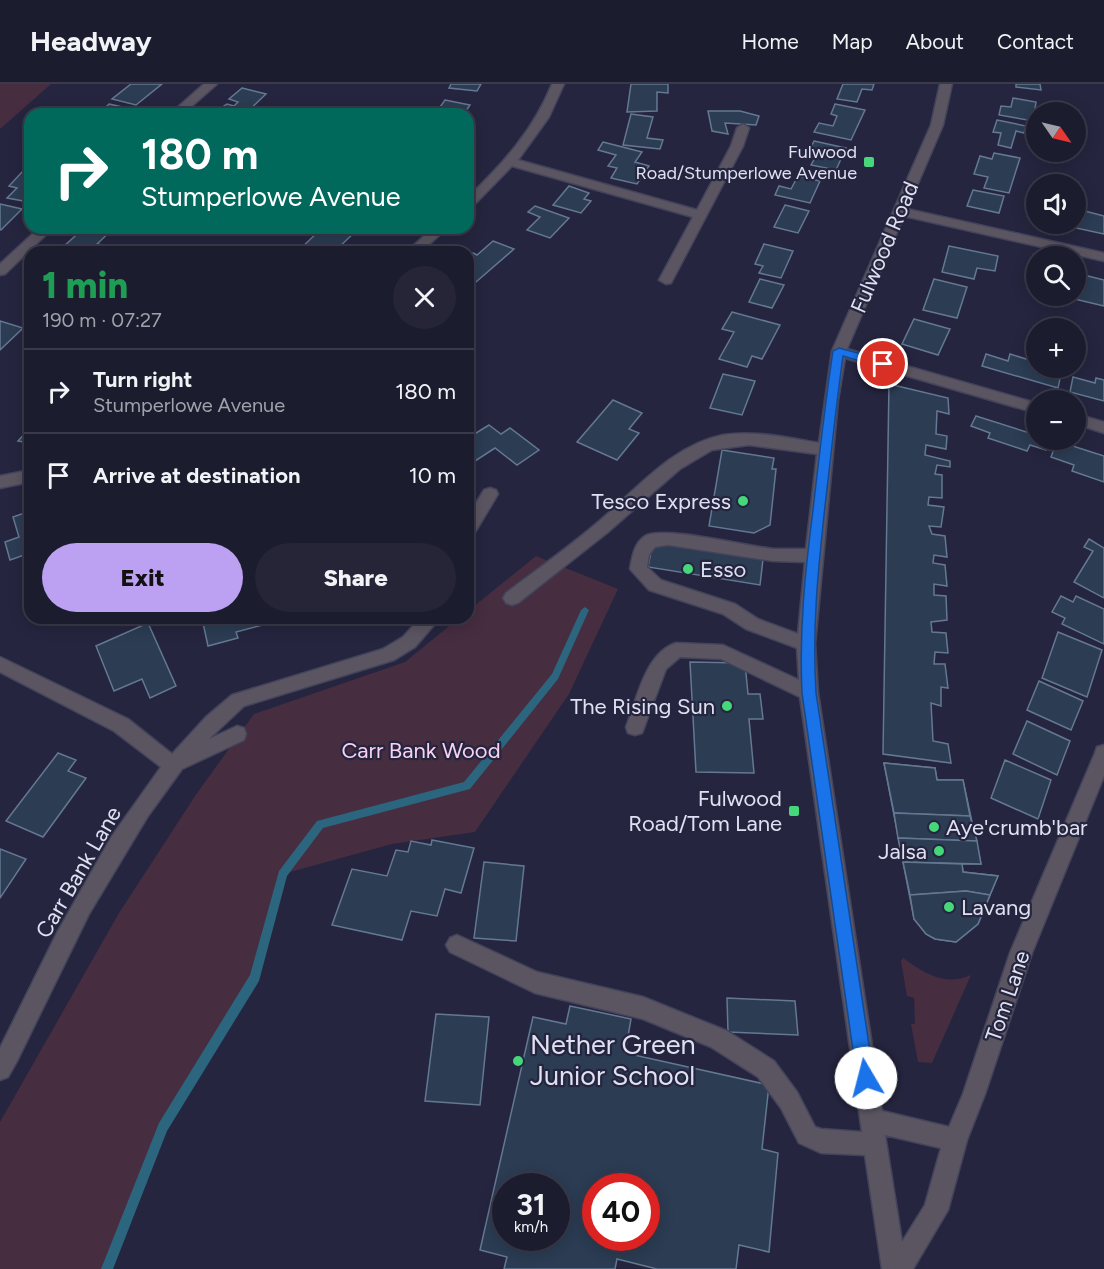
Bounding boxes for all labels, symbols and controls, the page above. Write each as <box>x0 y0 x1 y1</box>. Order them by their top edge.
text: Headway <box>30 24 152 58</box>
text: Home <box>742 29 799 54</box>
text: Map <box>832 29 873 54</box>
text: About <box>906 29 964 54</box>
text: Contact <box>997 29 1074 54</box>
north arrow <box>1026 102 1086 162</box>
map controls <box>1026 102 1086 450</box>
text: 180 m <box>141 129 258 180</box>
icon: right <box>42 132 120 210</box>
place label: Fulwood Road/Stumperlowe Avenue <box>636 141 857 184</box>
marker: Fulwood Road/Stumperlowe Avenue <box>862 155 876 169</box>
button: sound <box>1026 174 1086 234</box>
street label: Fulwood Road <box>845 177 924 317</box>
text: Stumperlowe Avenue <box>141 180 400 213</box>
button: search <box>1026 246 1086 306</box>
text: 1 min <box>42 264 128 307</box>
button: close <box>393 266 456 329</box>
text: 190 m · 07:27 <box>42 308 162 332</box>
button: + <box>1026 318 1086 378</box>
pin <box>857 338 908 389</box>
icon: arrive <box>866 347 899 380</box>
text: Turn right <box>93 366 192 393</box>
icon: right <box>42 375 75 408</box>
text: 180 m <box>395 378 456 405</box>
button: − <box>1026 390 1086 450</box>
text: Stumperlowe Avenue <box>93 393 285 417</box>
icon: arrive <box>42 459 75 492</box>
text: Arrive at destination <box>93 462 301 489</box>
text: 10 m <box>409 462 456 489</box>
place label: Tesco Express <box>591 488 731 515</box>
marker: Tesco Express <box>736 494 750 508</box>
button: Exit <box>42 543 243 612</box>
button: Share <box>255 543 456 612</box>
place label: Esso <box>700 556 746 583</box>
marker: Esso <box>681 562 695 576</box>
place label: The Rising Sun <box>570 693 715 720</box>
marker: The Rising Sun <box>720 699 734 713</box>
park label: Carr Bank Wood <box>341 737 501 764</box>
place label: Fulwood Road/Tom Lane <box>628 785 782 837</box>
street label: Carr Bank Lane <box>30 802 127 943</box>
marker: Fulwood Road/Tom Lane <box>787 804 801 818</box>
place label: Aye'crumb'bar <box>946 814 1088 841</box>
marker: Aye'crumb'bar <box>927 820 941 834</box>
place label: Jalsa <box>878 838 927 865</box>
marker: Jalsa <box>932 844 946 858</box>
place label: Lavang <box>961 894 1031 921</box>
marker: Lavang <box>942 900 956 914</box>
street label: Tom Lane <box>979 947 1036 1045</box>
place label: Nether Green Junior School <box>530 1028 696 1092</box>
position arrow <box>834 1046 898 1110</box>
marker: Nether Green Junior School <box>511 1054 525 1068</box>
speed limit sign: 40 <box>582 1173 660 1251</box>
text: 31 <box>516 1186 546 1223</box>
text: km/h <box>514 1218 548 1236</box>

